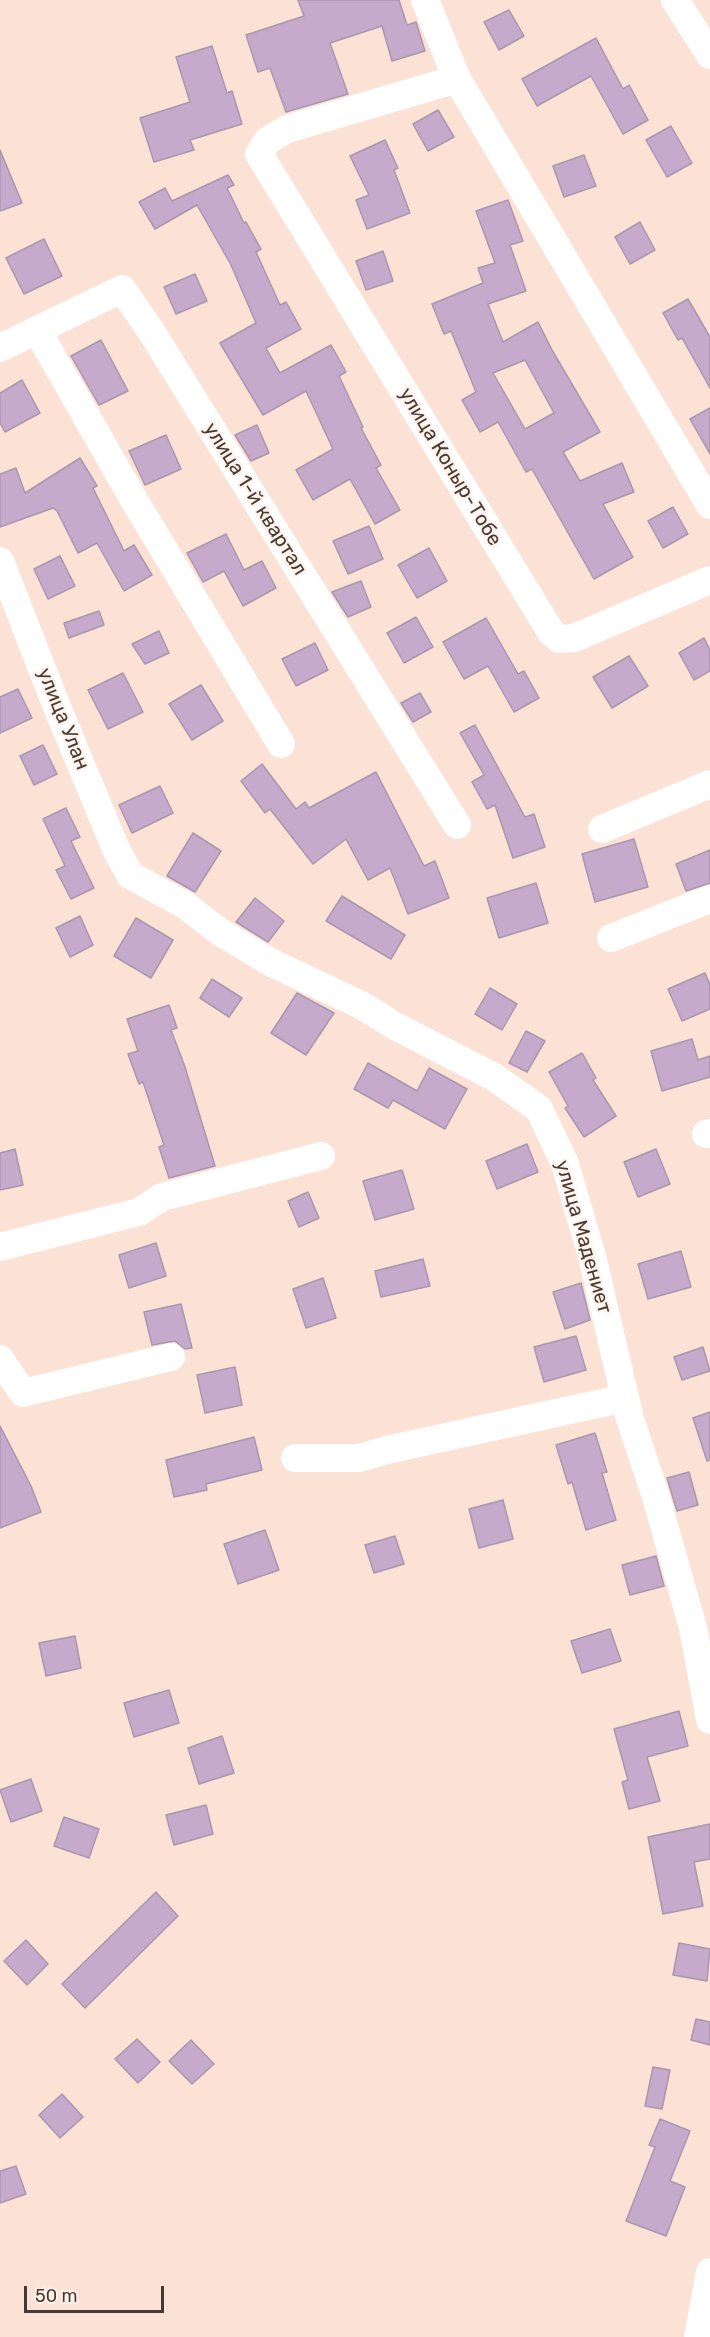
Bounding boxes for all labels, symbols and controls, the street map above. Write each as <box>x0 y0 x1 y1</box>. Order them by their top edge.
street label: улица Коныр-Тобе <box>393 384 507 550</box>
street label: улица 1-й квартал <box>198 418 312 580</box>
street label: улица Улан <box>32 665 94 773</box>
street label: улица Мадениет <box>550 1158 616 1316</box>
scale bar <box>27 2274 166 2312</box>
text: 50 m <box>35 2285 78 2307</box>

